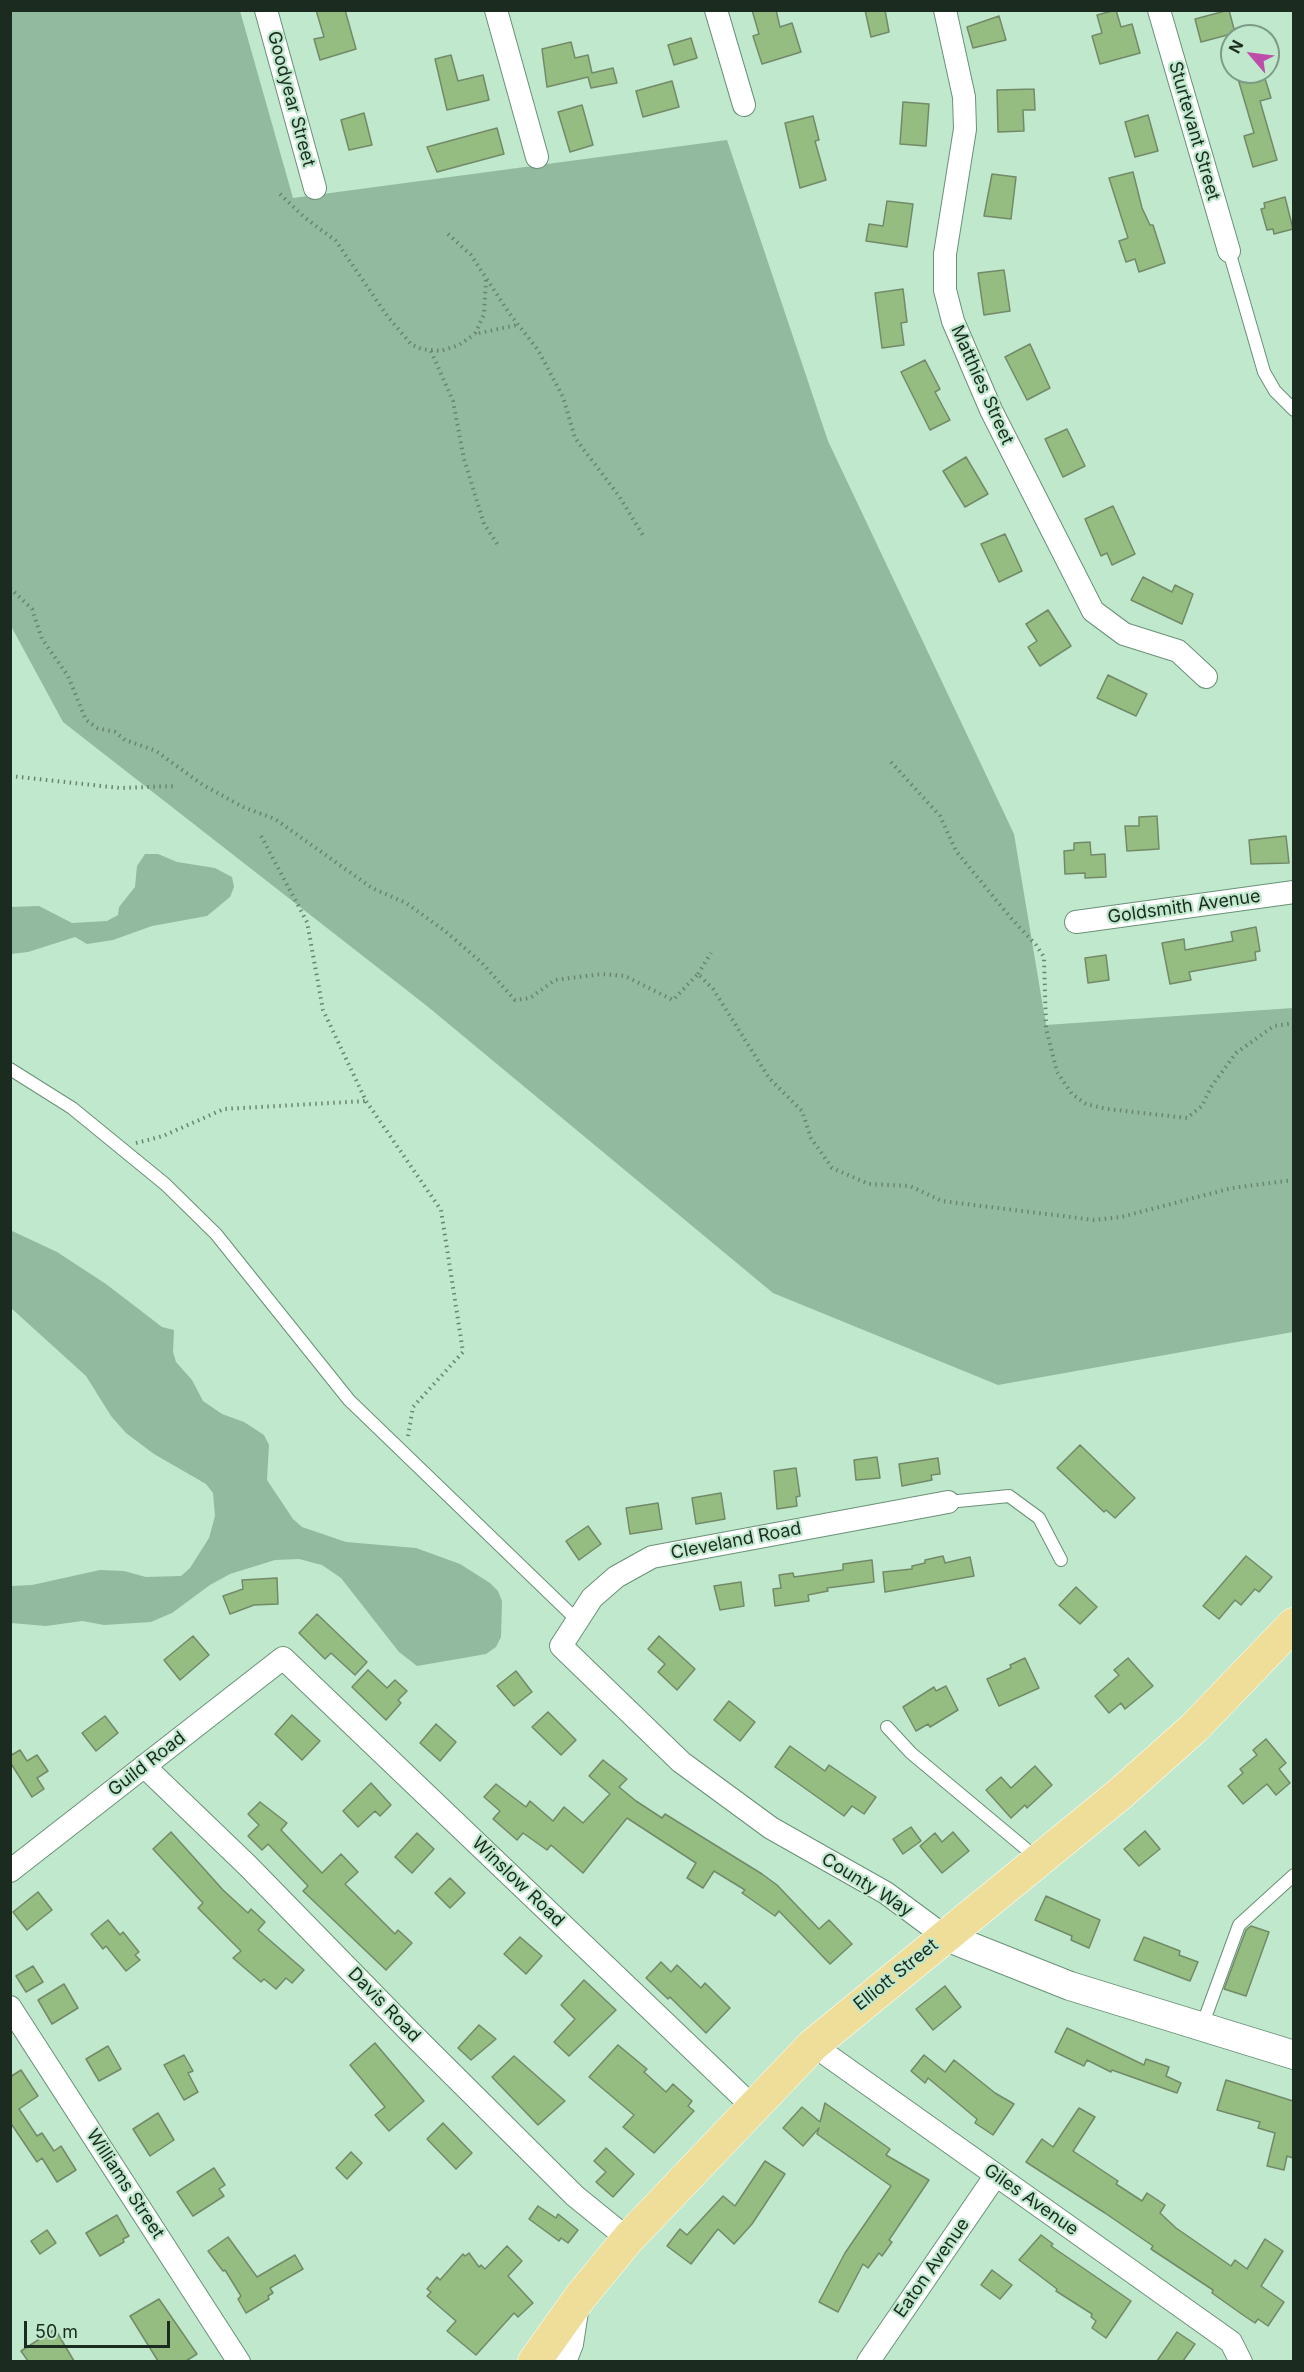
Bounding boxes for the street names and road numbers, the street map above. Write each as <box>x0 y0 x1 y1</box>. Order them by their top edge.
street label: Goodyear Street <box>263 29 319 169</box>
street label: Sturtevant Street <box>1164 59 1224 203</box>
street label: Matthies Street <box>946 322 1018 448</box>
street label: Goldsmith Avenue <box>1106 886 1262 928</box>
street label: Cleveland Road <box>669 1518 803 1564</box>
street label: Guild Road <box>104 1727 190 1801</box>
street label: Winslow Road <box>467 1832 569 1932</box>
street label: County Way <box>817 1848 917 1922</box>
street label: Elliott Street <box>850 1935 942 2015</box>
street label: Davis Road <box>343 1963 425 2047</box>
street label: Williams Street <box>82 2125 168 2243</box>
street label: Giles Avenue <box>980 2159 1082 2241</box>
street label: Eaton Avenue <box>890 2214 974 2322</box>

